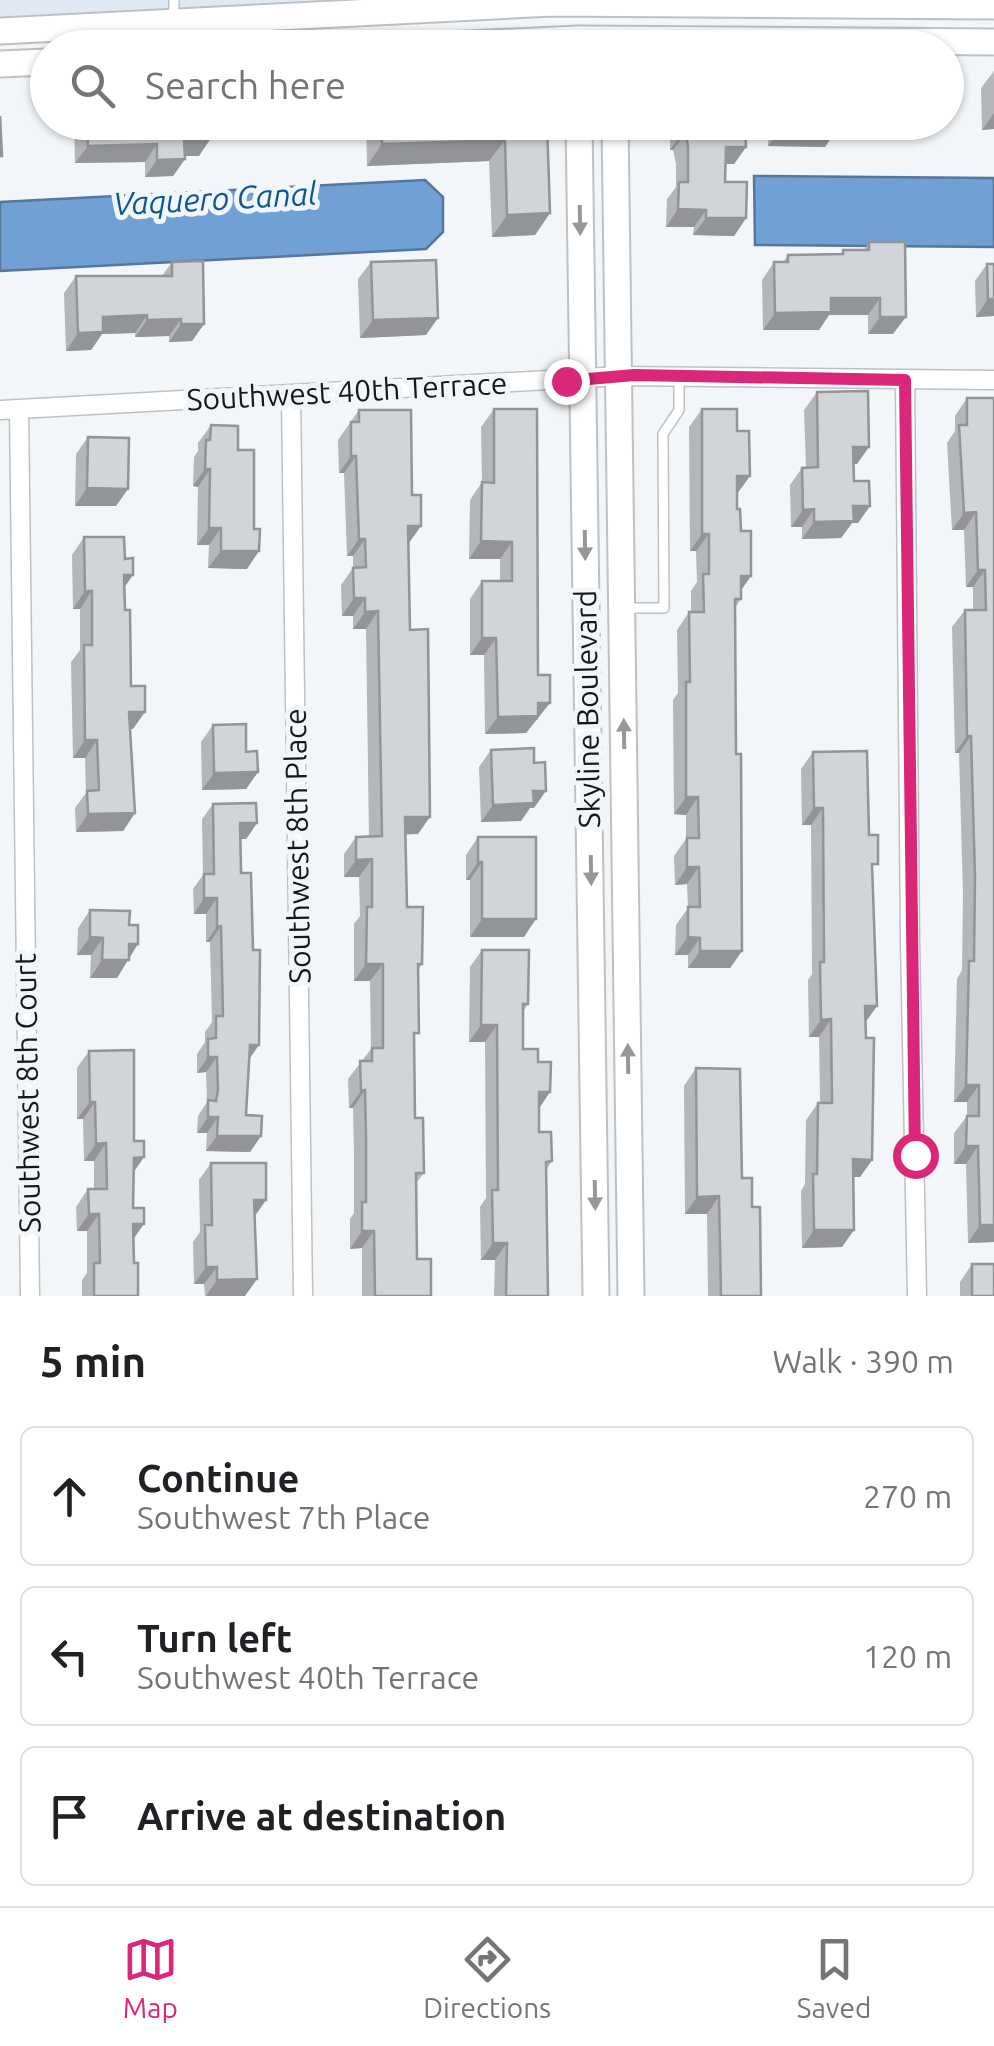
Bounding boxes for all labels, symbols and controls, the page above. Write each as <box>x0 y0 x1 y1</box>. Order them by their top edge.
search box <box>30 30 964 140</box>
icon: search <box>65 58 120 113</box>
text: Search here <box>145 64 346 106</box>
water label: Vaquero Canal <box>112 175 318 221</box>
one-way arrow <box>573 204 589 236</box>
route end <box>544 359 590 405</box>
street label: Southwest 40th Terrace <box>186 366 508 416</box>
one-way arrow <box>578 529 594 561</box>
street label: Skyline Boulevard <box>568 590 606 828</box>
street label: Southwest 8th Place <box>278 708 316 984</box>
one-way arrow <box>616 717 632 749</box>
one-way arrow <box>583 854 599 886</box>
street label: Southwest 8th Court <box>8 953 46 1233</box>
one-way arrow <box>620 1042 636 1074</box>
route start <box>893 1133 939 1179</box>
one-way arrow <box>587 1179 603 1211</box>
text: 5 min <box>40 1338 146 1385</box>
text: Walk · 390 m <box>772 1343 954 1379</box>
text: Continue <box>137 1457 299 1499</box>
icon: ahead <box>42 1469 97 1524</box>
text: 270 m <box>863 1478 952 1514</box>
text: Southwest 7th Place <box>137 1499 431 1535</box>
text: Turn left <box>137 1617 292 1659</box>
icon: left <box>42 1629 97 1684</box>
text: 120 m <box>863 1638 952 1674</box>
text: Southwest 40th Terrace <box>137 1659 479 1695</box>
icon: arrive <box>42 1789 97 1844</box>
text: Arrive at destination <box>137 1795 506 1837</box>
tab: Map <box>123 1932 178 2023</box>
tab: Directions <box>423 1932 551 2023</box>
tab: Saved <box>797 1932 871 2023</box>

